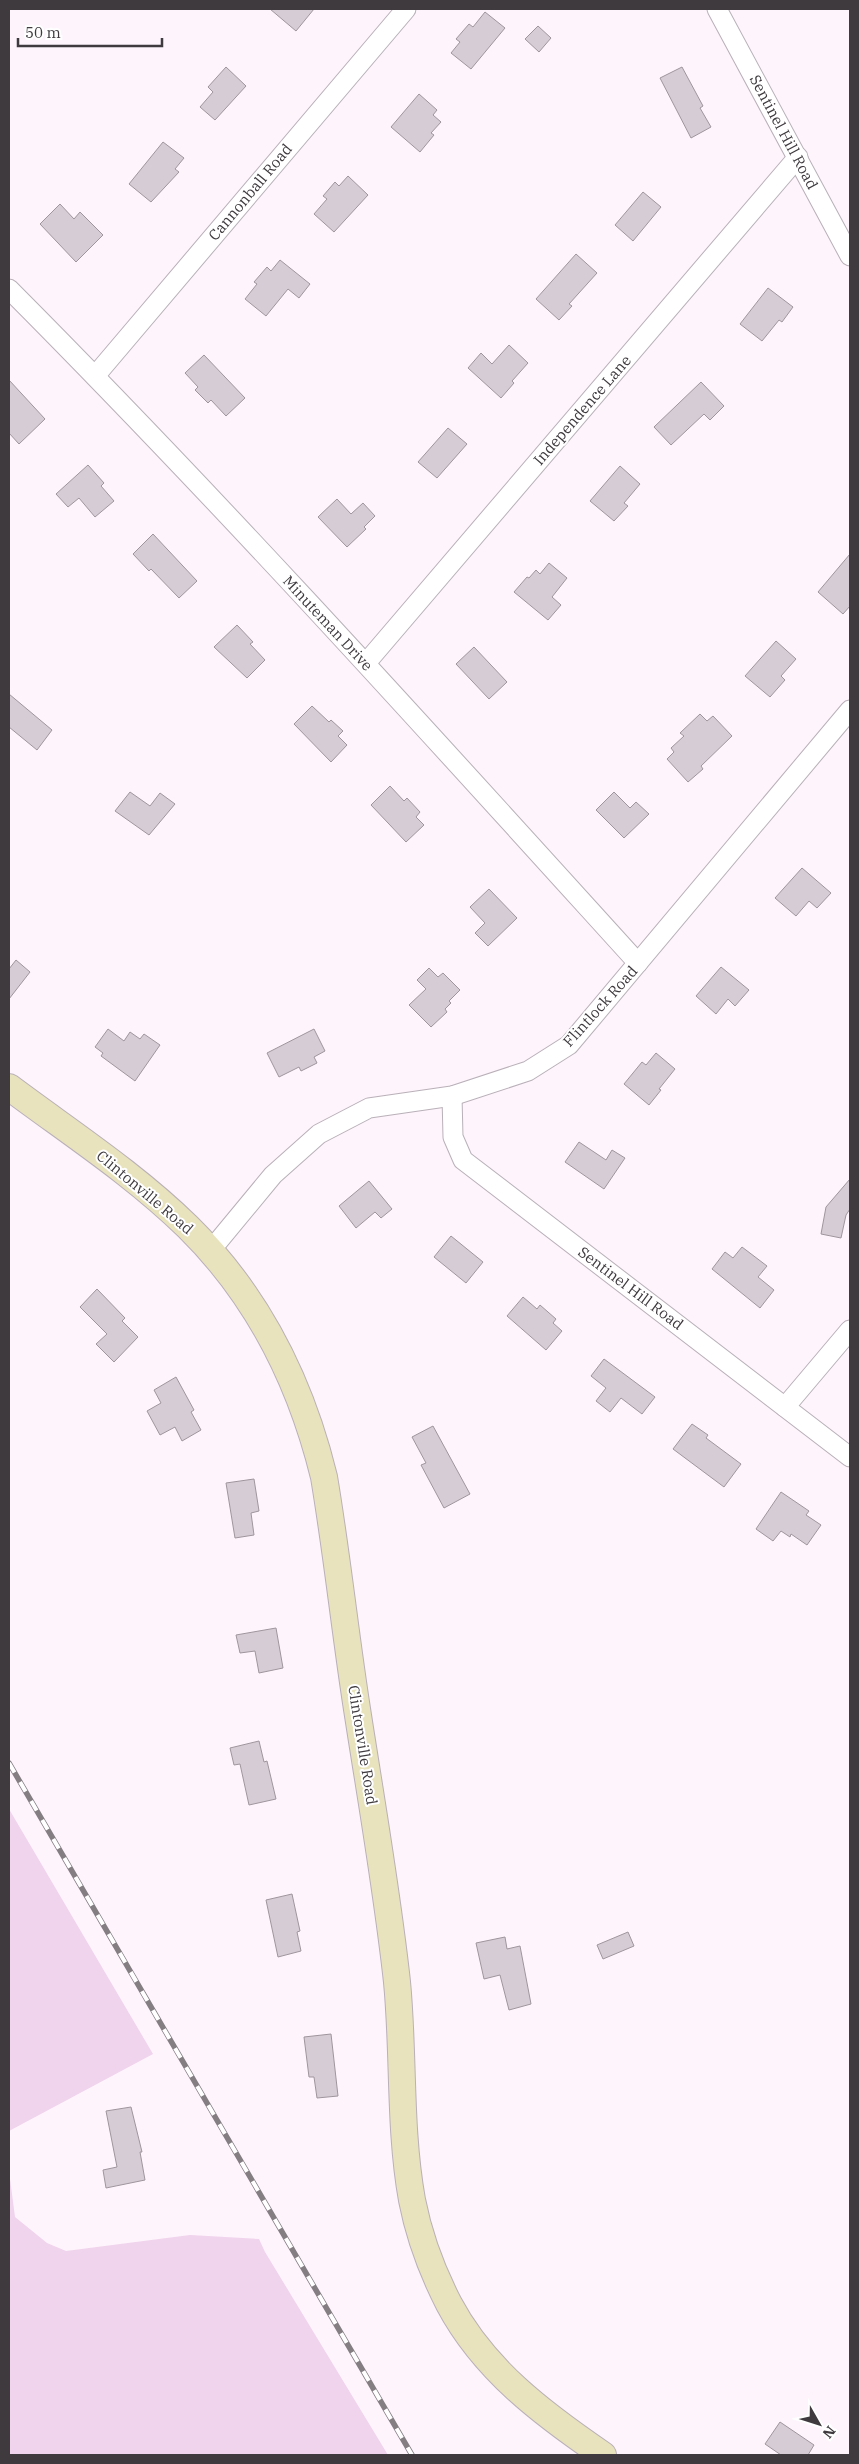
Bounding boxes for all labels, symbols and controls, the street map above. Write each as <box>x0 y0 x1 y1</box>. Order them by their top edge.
scale bar <box>18 15 161 47</box>
text: 50 m <box>25 23 61 42</box>
street label: Sentinel Hill Road <box>746 72 822 192</box>
street label: Cannonball Road <box>204 140 296 244</box>
street label: Independence Lane <box>529 351 635 469</box>
street label: Minuteman Drive <box>279 571 377 675</box>
street label: Flintlock Road <box>559 962 641 1050</box>
street label: Clintonville Road <box>93 1146 197 1238</box>
street label: Sentinel Hill Road <box>575 1242 687 1334</box>
street label: Clintonville Road <box>344 1684 382 1806</box>
north arrow <box>794 2399 844 2449</box>
text: N <box>819 2422 840 2442</box>

